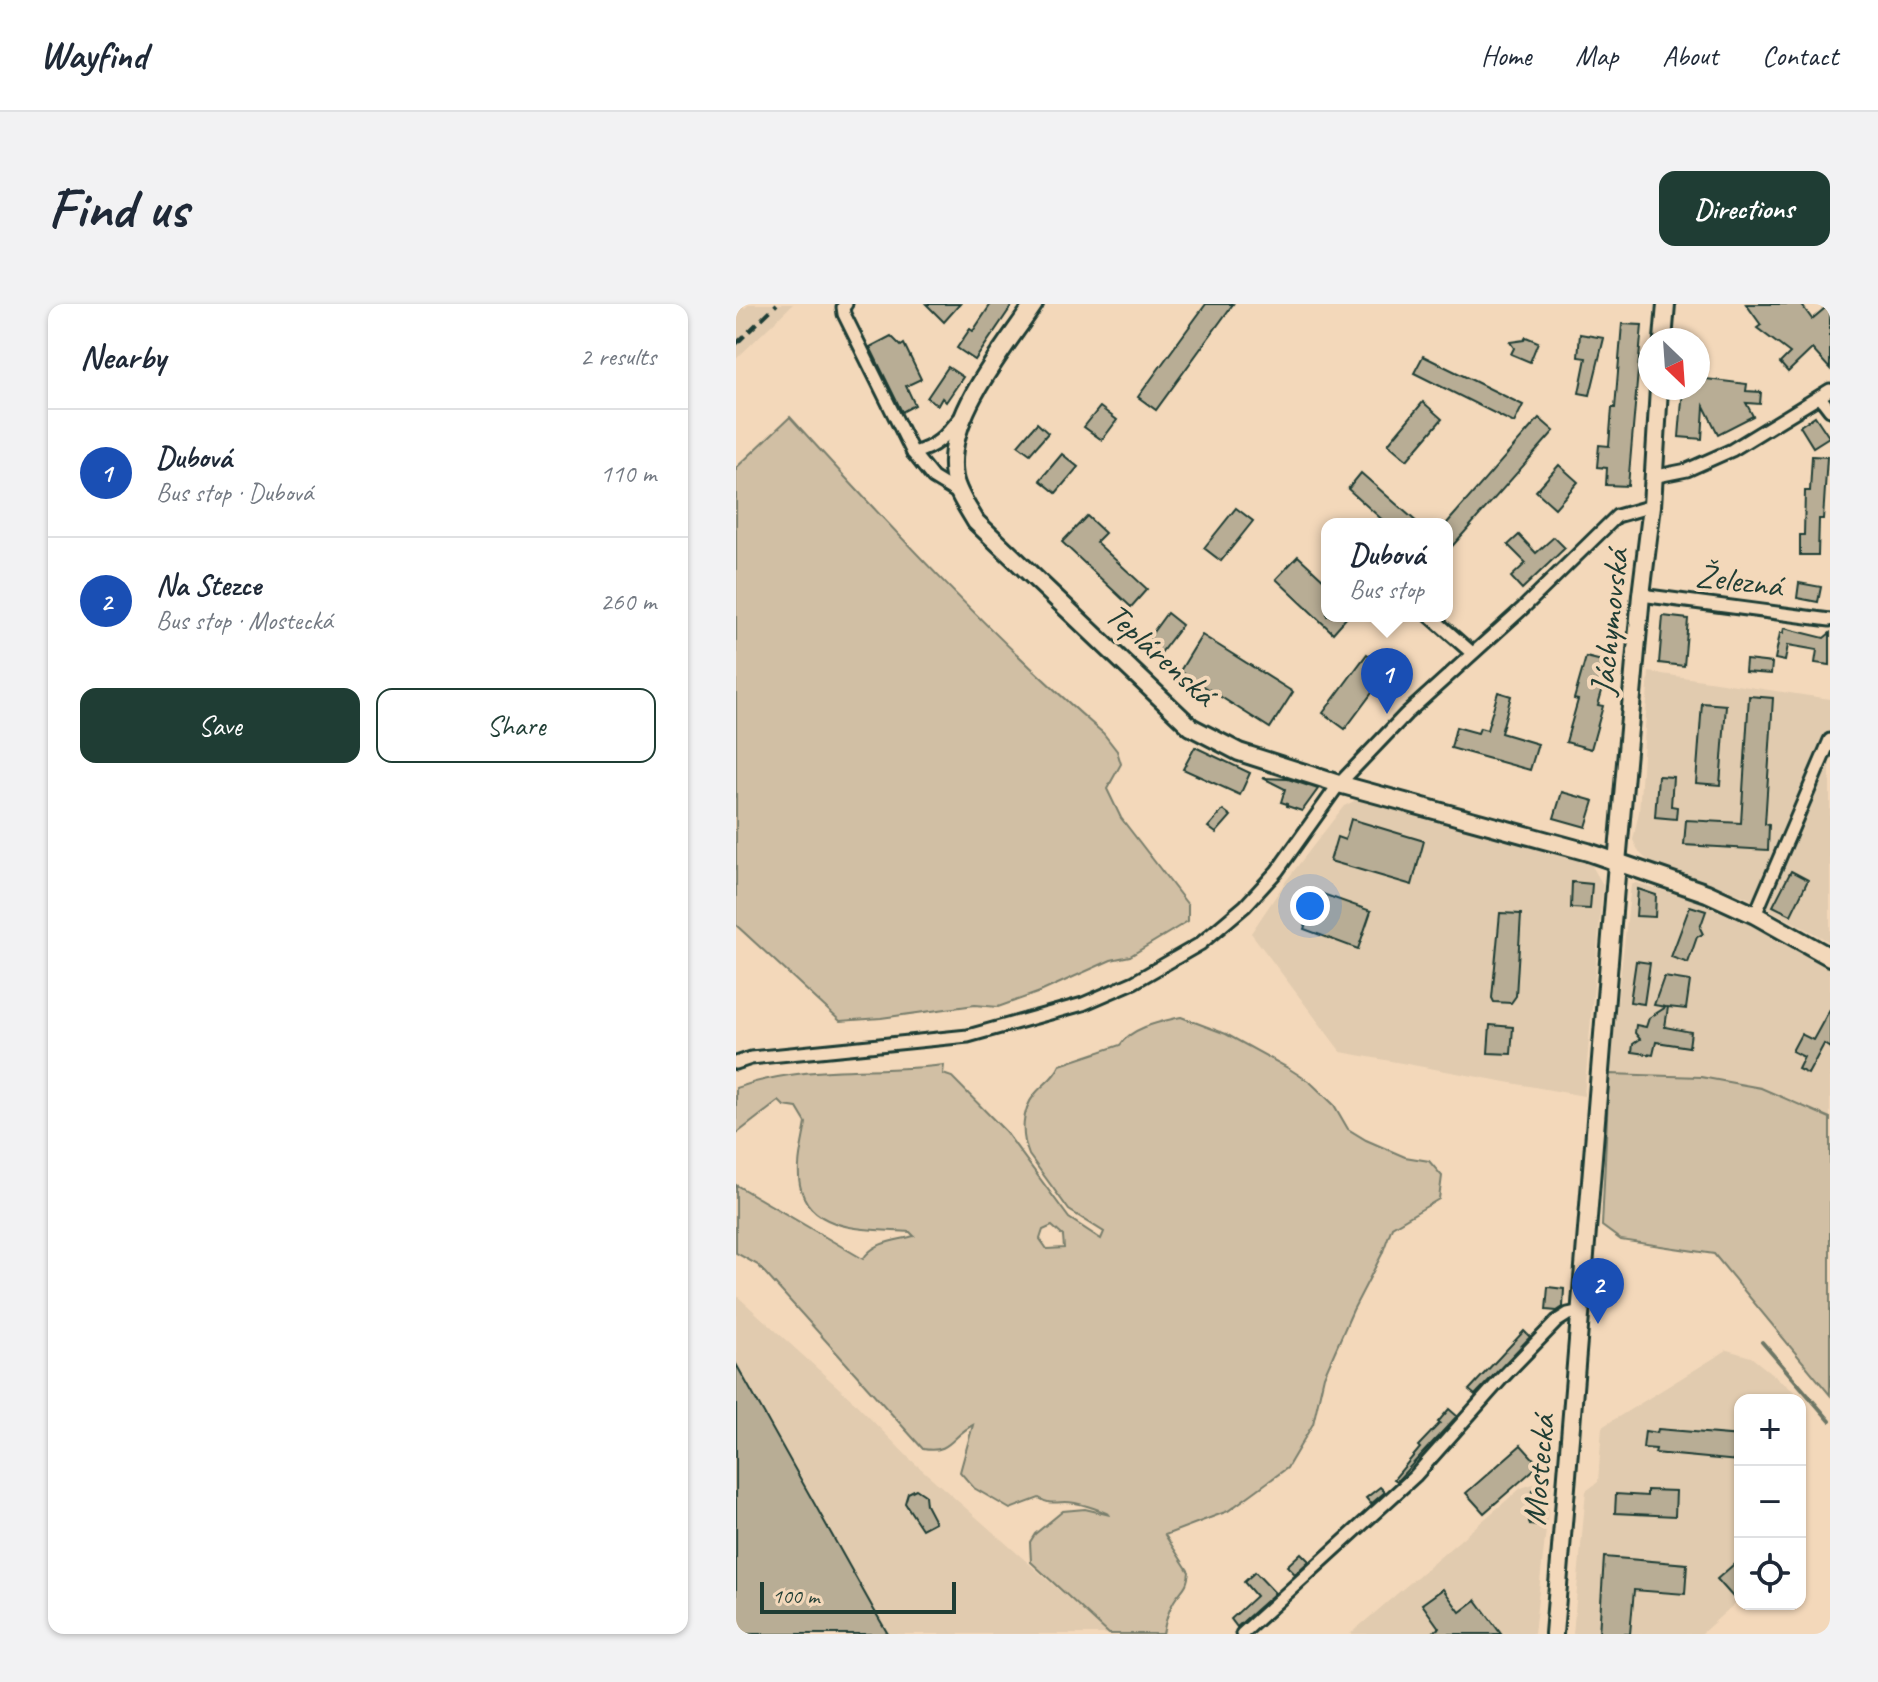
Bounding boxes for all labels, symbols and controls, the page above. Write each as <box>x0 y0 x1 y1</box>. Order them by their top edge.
text: Wayfind <box>40 32 147 79</box>
text: Home <box>1481 38 1531 73</box>
text: Map <box>1575 38 1618 73</box>
text: About <box>1662 38 1718 73</box>
text: Contact <box>1762 38 1838 73</box>
button: Directions <box>1659 171 1830 246</box>
text: Find us <box>48 173 188 244</box>
north arrow <box>1638 328 1710 400</box>
text: Nearby <box>80 335 166 378</box>
text: 2 results <box>580 340 656 373</box>
text: Dubová <box>156 438 232 476</box>
text: 1 <box>100 457 112 490</box>
text: 110 m <box>600 457 656 490</box>
text: Bus stop · Dubová <box>156 476 313 509</box>
popup <box>1321 518 1453 622</box>
text: Dubová <box>1349 535 1425 573</box>
street label: Jáchymovská <box>1580 544 1638 699</box>
street label: Železná <box>1693 553 1788 607</box>
text: Na Stezce <box>156 566 261 604</box>
text: Bus stop <box>1349 573 1424 606</box>
text: 2 <box>100 585 112 618</box>
text: 260 m <box>600 585 656 618</box>
street label: Teplárenská <box>1097 593 1228 717</box>
text: Bus stop · Mostecká <box>156 604 333 637</box>
pin: 1 <box>1361 648 1413 714</box>
button: Save <box>80 688 360 763</box>
button: Share <box>376 688 656 763</box>
your location <box>1290 886 1330 926</box>
pin: 2 <box>1572 1258 1624 1324</box>
map controls <box>1734 1394 1806 1610</box>
button: + <box>1734 1394 1806 1466</box>
street label: Mostecká <box>1512 1410 1564 1527</box>
button: − <box>1734 1466 1806 1538</box>
button: locate <box>1734 1538 1806 1610</box>
scale bar <box>760 1578 956 1614</box>
text: 100 m <box>772 1582 819 1610</box>

